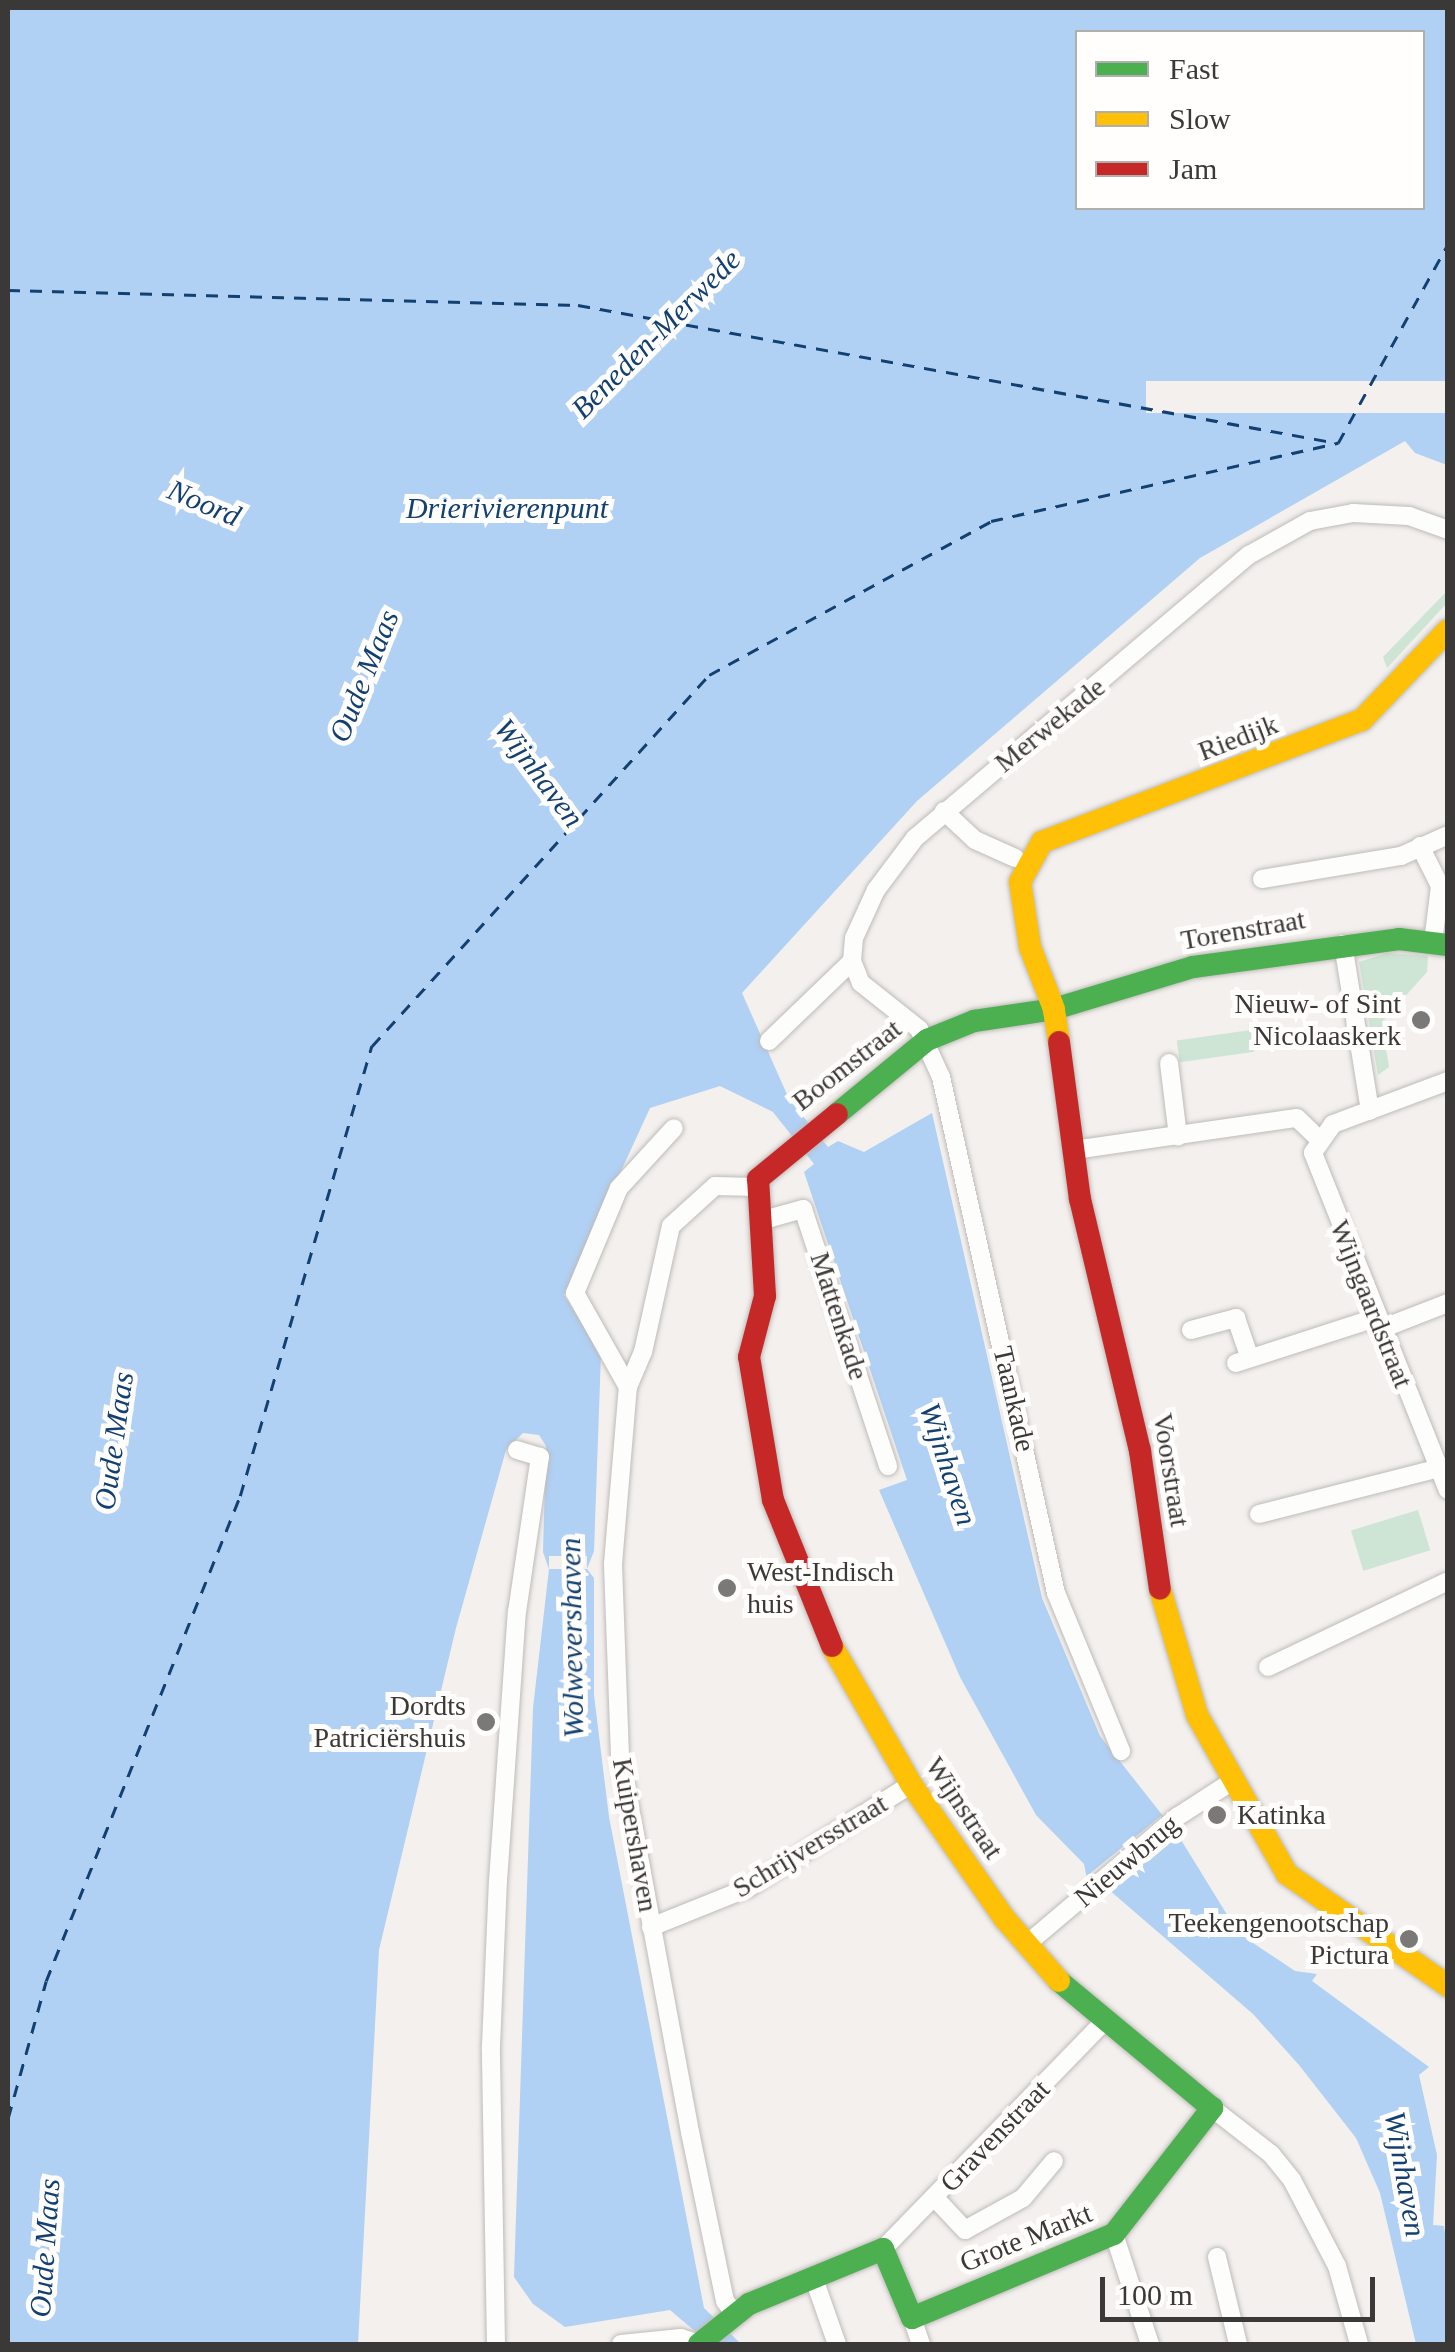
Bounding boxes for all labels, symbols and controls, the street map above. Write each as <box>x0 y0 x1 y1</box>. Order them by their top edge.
legend <box>1075 30 1425 210</box>
text: Fast <box>1169 52 1219 85</box>
text: Slow <box>1169 102 1231 135</box>
text: Jam <box>1169 152 1217 185</box>
water label: Beneden-Merwede <box>564 242 748 426</box>
water label: Noord <box>162 472 246 534</box>
water label: Drierivierenpunt <box>406 490 608 526</box>
water label: Oude Maas <box>321 605 407 747</box>
street label: Merwekade <box>988 670 1112 780</box>
street label: Riedijk <box>1193 708 1283 768</box>
water label: Wijnhaven <box>487 712 591 834</box>
street label: Torenstraat <box>1178 903 1308 957</box>
place label: Nieuw- of Sint Nicolaaskerk <box>1235 987 1401 1053</box>
marker: Nieuw- of Sint Nicolaaskerk <box>1410 1009 1432 1031</box>
street label: Boomstraat <box>786 1012 908 1118</box>
street label: Wijngaardstraat <box>1322 1215 1420 1393</box>
street label: Mattenkade <box>803 1248 875 1384</box>
street label: Taankade <box>986 1343 1042 1455</box>
water label: Oude Maas <box>86 1370 142 1512</box>
water label: Wijnhaven <box>911 1398 985 1530</box>
street label: Voorstraat <box>1145 1411 1197 1529</box>
water label: Wolwevershaven <box>552 1537 592 1739</box>
place label: West-Indisch huis <box>747 1555 894 1621</box>
marker: West-Indisch huis <box>716 1577 738 1599</box>
place label: Dordts Patriciërshuis <box>314 1689 466 1755</box>
marker: Dordts Patriciërshuis <box>475 1711 497 1733</box>
street label: Wijnstraat <box>918 1751 1010 1865</box>
street label: Kuipershaven <box>605 1756 665 1914</box>
street label: Schrijversstraat <box>727 1787 893 1905</box>
place label: Katinka <box>1237 1798 1326 1832</box>
marker: Katinka <box>1206 1804 1228 1826</box>
street label: Nieuwbrug <box>1068 1808 1186 1914</box>
place label: Teekengenootschap Pictura <box>1169 1906 1389 1972</box>
marker: Teekengenootschap Pictura <box>1398 1928 1420 1950</box>
street label: Gravenstraat <box>933 2073 1057 2199</box>
water label: Wijnhaven <box>1376 2109 1434 2239</box>
water label: Oude Maas <box>22 2177 68 2319</box>
street label: Grote Markt <box>955 2196 1097 2280</box>
scale bar <box>1105 2257 1380 2319</box>
text: 100 m <box>1117 2278 1193 2311</box>

